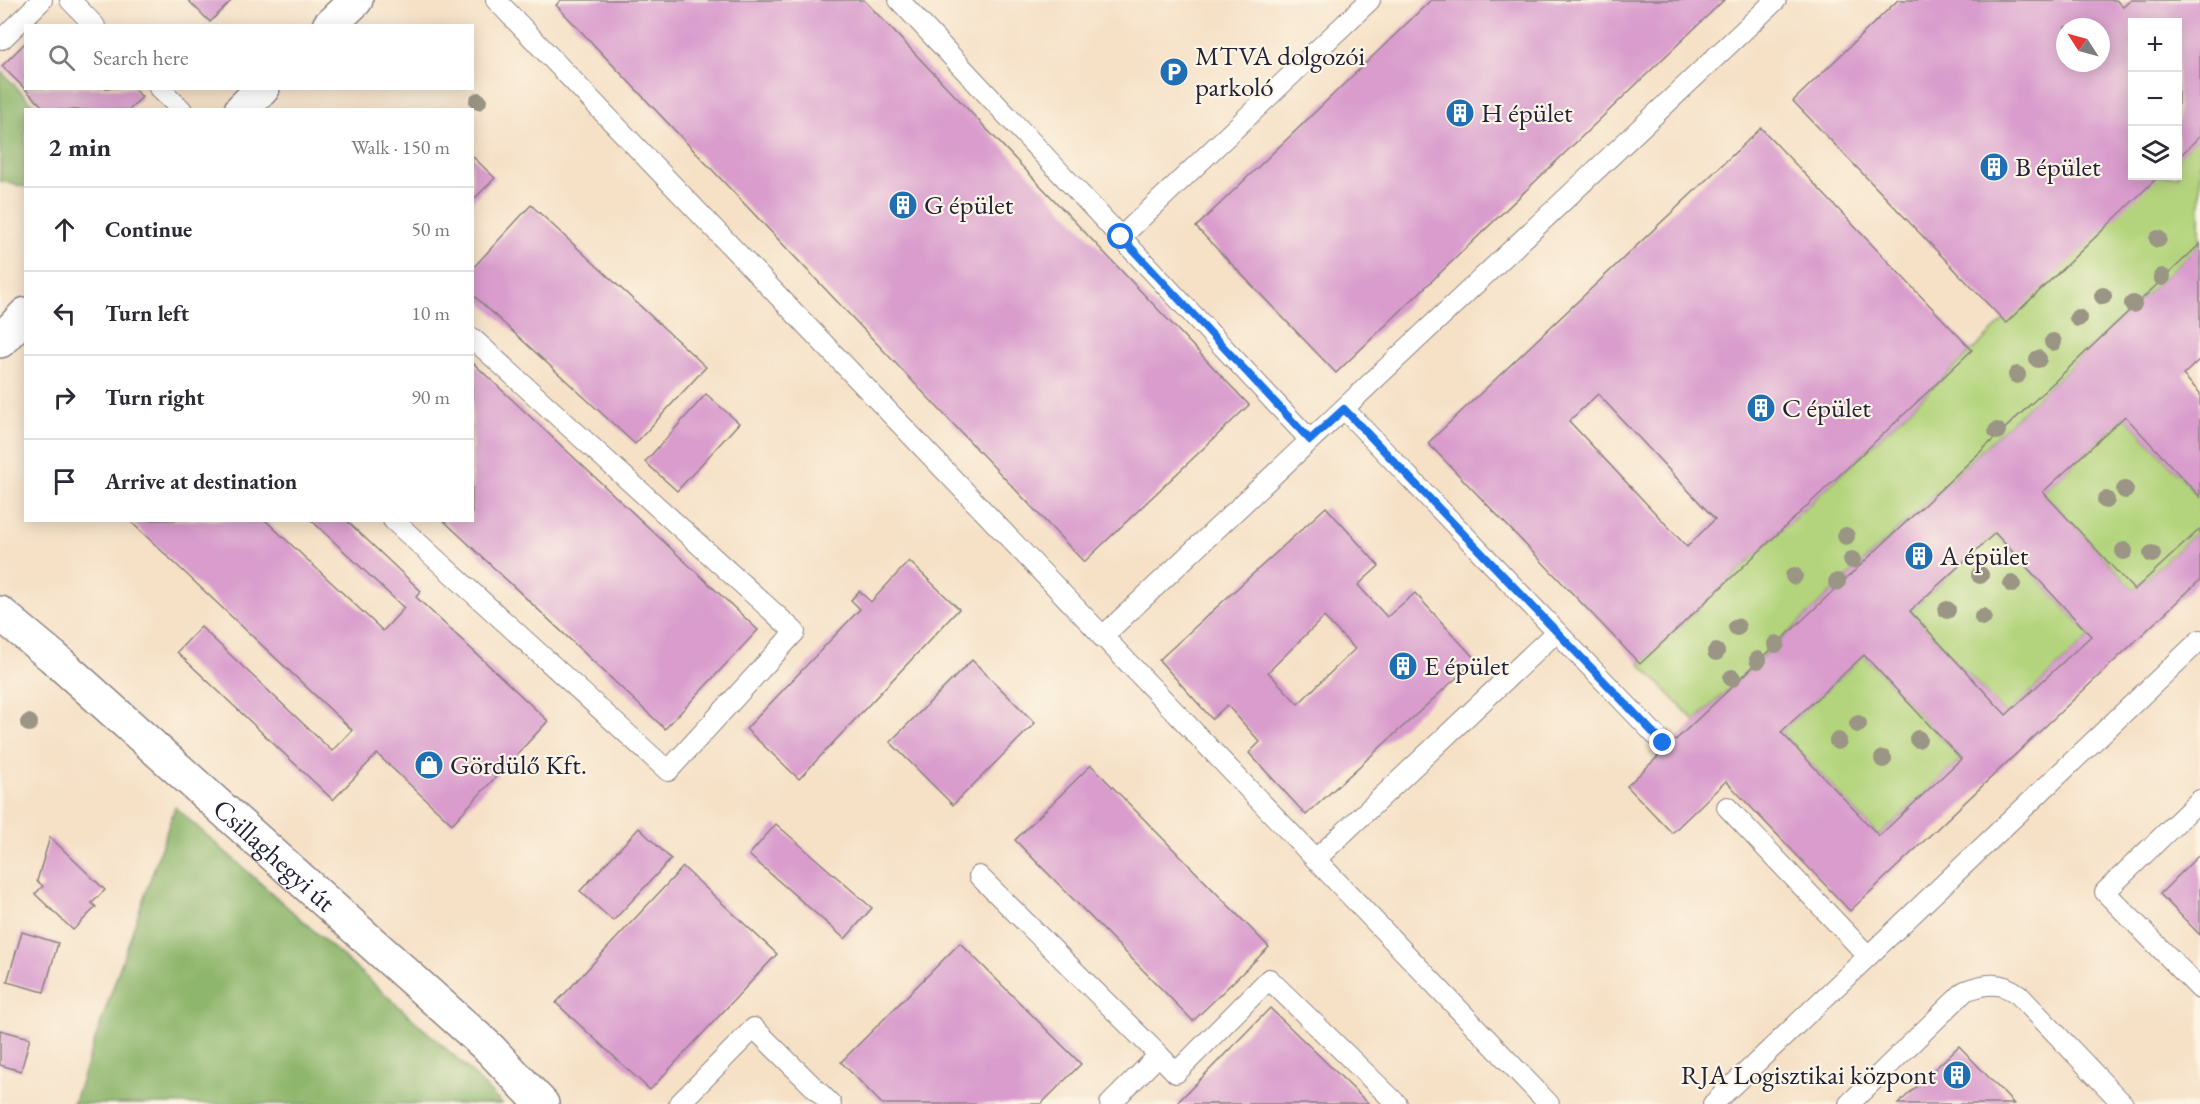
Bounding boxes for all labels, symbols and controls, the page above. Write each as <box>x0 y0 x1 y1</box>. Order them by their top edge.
north arrow <box>2056 18 2110 72</box>
map controls <box>2128 18 2182 180</box>
button: + <box>2128 18 2182 72</box>
search box <box>24 24 474 90</box>
place label: MTVA dolgozói parkoló <box>1195 38 1366 104</box>
icon: search <box>45 41 78 74</box>
text: Search here <box>93 43 188 72</box>
parking icon: MTVA dolgozói parkoló <box>1158 56 1190 88</box>
button: − <box>2128 72 2182 126</box>
place label: H épület <box>1481 95 1573 130</box>
building icon: H épület <box>1444 97 1476 129</box>
button: layers <box>2128 126 2182 180</box>
text: 2 min <box>48 130 111 164</box>
text: Walk · 150 m <box>351 134 450 160</box>
place label: B épület <box>2015 149 2101 184</box>
building icon: B épület <box>1978 151 2010 183</box>
place label: G épület <box>924 187 1014 222</box>
building icon: G épület <box>887 189 919 221</box>
icon: ahead <box>48 213 81 246</box>
text: Continue <box>105 215 192 244</box>
text: 50 m <box>411 216 450 242</box>
route start <box>1107 223 1133 249</box>
icon: left <box>48 297 81 330</box>
text: Turn left <box>105 299 189 328</box>
text: 10 m <box>411 300 450 326</box>
icon: right <box>48 381 81 414</box>
text: Turn right <box>105 383 204 412</box>
text: 90 m <box>411 384 450 410</box>
place label: C épület <box>1782 390 1871 425</box>
building icon: C épület <box>1745 392 1777 424</box>
icon: arrive <box>48 465 81 498</box>
text: Arrive at destination <box>105 467 297 496</box>
place label: A épület <box>1939 538 2029 573</box>
building icon: A épület <box>1903 540 1935 572</box>
place label: E épület <box>1424 648 1509 683</box>
building icon: E épület <box>1387 650 1419 682</box>
route end <box>1649 729 1675 755</box>
place label: Gördülő Kft. <box>450 747 587 782</box>
shop icon: Gördülő Kft. <box>413 749 445 781</box>
street label: Csillaghegyi út <box>206 791 343 919</box>
place label: RJA Logisztikai központ <box>1681 1057 1937 1092</box>
building icon: RJA Logisztikai központ <box>1941 1059 1973 1091</box>

